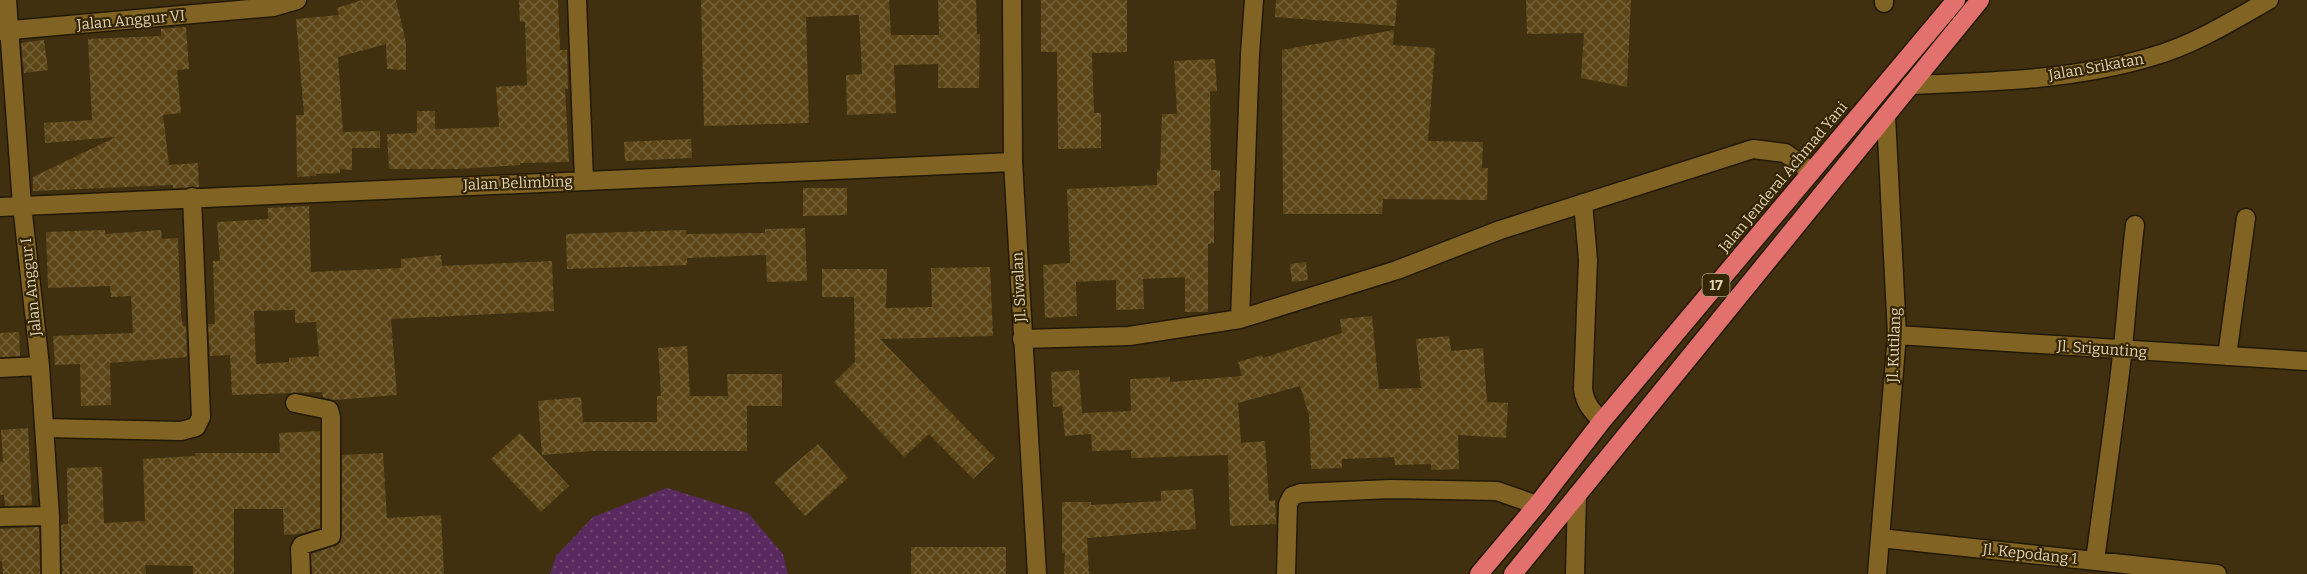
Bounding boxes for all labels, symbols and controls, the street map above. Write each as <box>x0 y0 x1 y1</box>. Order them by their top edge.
street label: Jalan Anggur VI <box>75 6 186 34</box>
street label: Jalan Srikatan <box>2046 50 2146 84</box>
street label: Jalan Jenderal Achmad Yani <box>1714 98 1852 257</box>
street label: Jalan Belimbing <box>462 172 573 194</box>
street label: Jalan Anggur I <box>17 237 45 338</box>
street label: Jl. Siwalan <box>1008 251 1030 323</box>
road number: 17 <box>1702 274 1730 296</box>
street label: Jl. Kutilang <box>1884 307 1904 384</box>
street label: Jl. Srigunting <box>2056 337 2147 361</box>
street label: Jl. Kepodang 1 <box>1981 540 2078 568</box>

